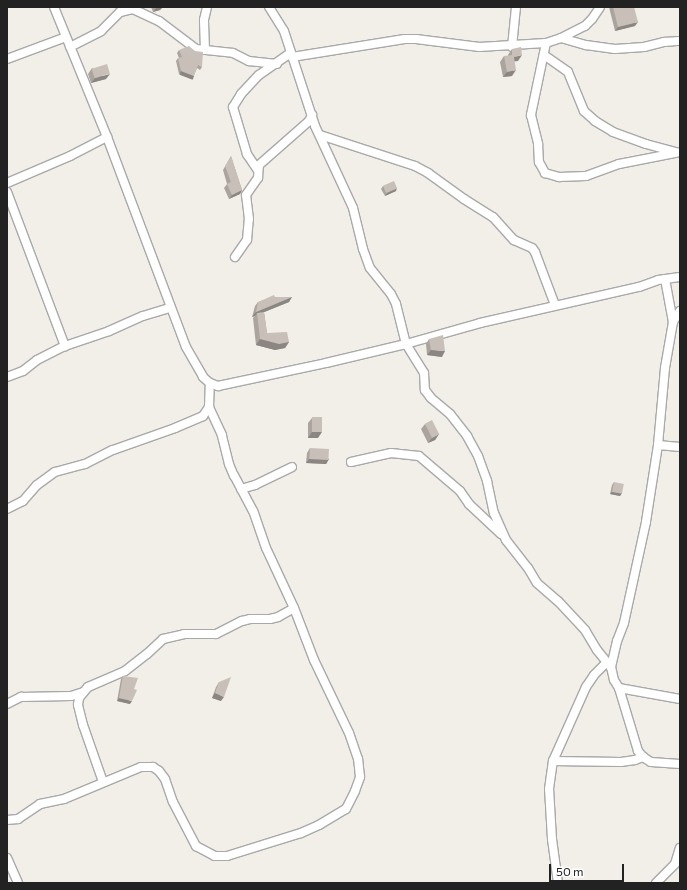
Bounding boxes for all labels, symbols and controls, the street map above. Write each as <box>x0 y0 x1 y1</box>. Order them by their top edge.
scale bar <box>551 856 626 882</box>
text: 50 m <box>556 864 584 878</box>

